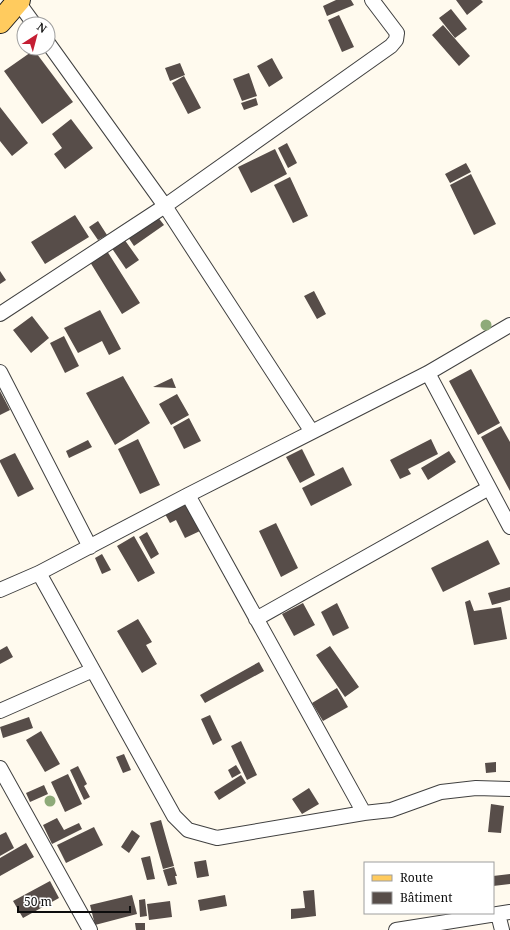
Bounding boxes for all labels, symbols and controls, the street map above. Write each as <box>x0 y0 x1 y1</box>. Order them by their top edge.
north arrow <box>16 16 56 56</box>
text: N <box>34 19 50 36</box>
legend <box>364 862 494 914</box>
text: Route <box>400 869 433 886</box>
scale bar <box>18 888 130 914</box>
text: Bâtiment <box>400 889 452 906</box>
text: 50 m <box>24 893 52 910</box>

